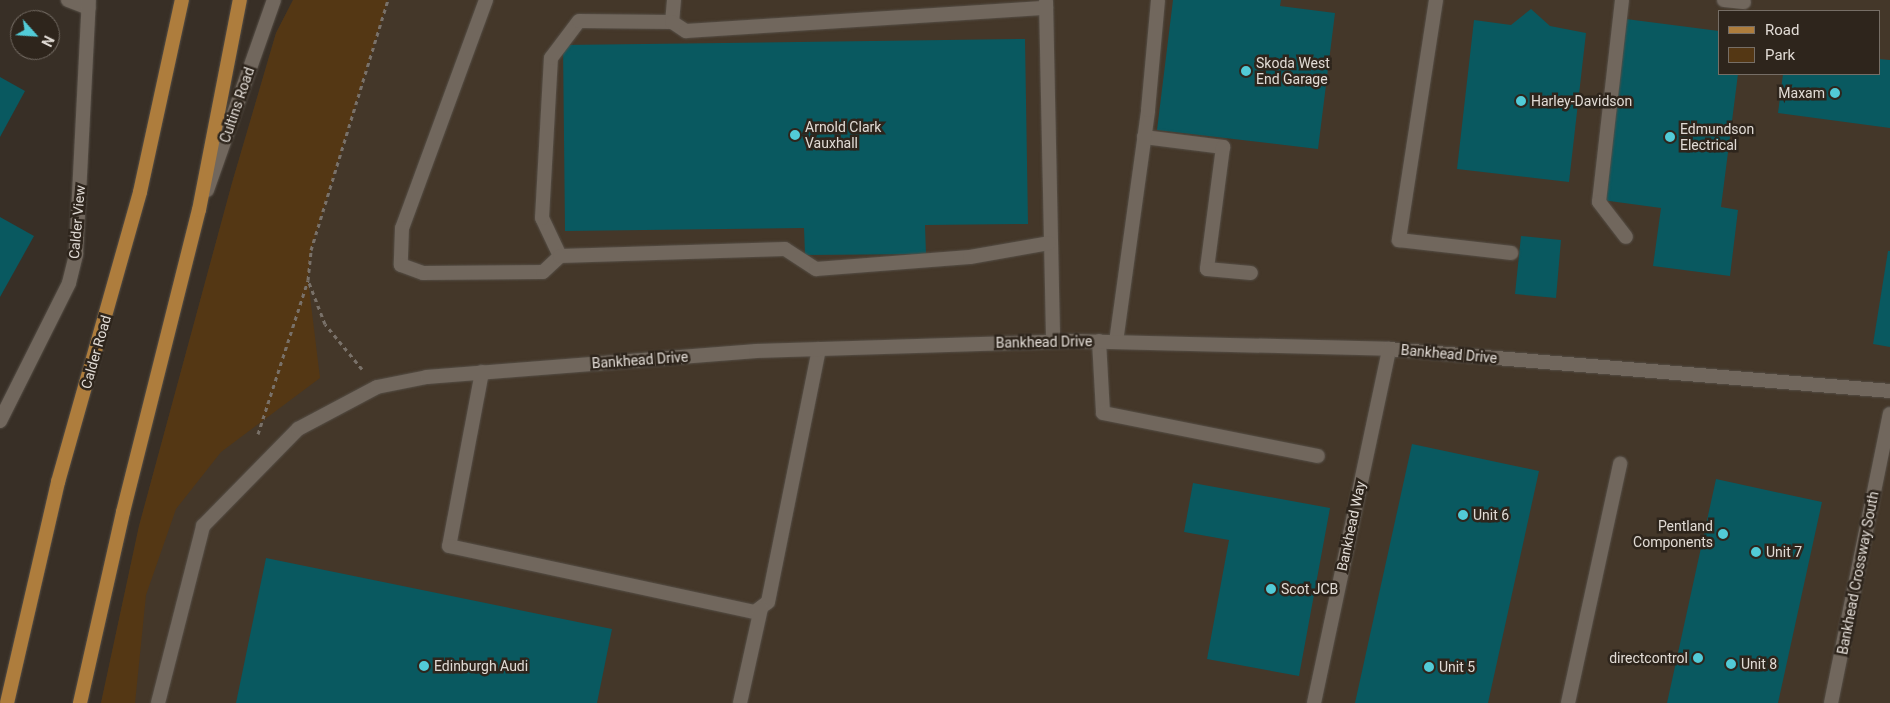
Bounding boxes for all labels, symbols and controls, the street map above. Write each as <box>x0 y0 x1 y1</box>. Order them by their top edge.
north arrow <box>10 10 60 60</box>
legend <box>1718 10 1880 75</box>
text: Road <box>1765 21 1799 39</box>
text: N <box>38 33 57 49</box>
text: Park <box>1765 46 1795 64</box>
place label: Skoda West End Garage <box>1256 55 1330 88</box>
street label: Cultins Road <box>216 65 258 145</box>
marker: Skoda West End Garage <box>1240 65 1252 77</box>
place label: Maxam <box>1778 85 1825 101</box>
marker: Maxam <box>1829 87 1841 99</box>
place label: Harley-Davidson <box>1531 93 1632 109</box>
marker: Harley-Davidson <box>1515 95 1527 107</box>
place label: Arnold Clark Vauxhall <box>805 119 881 152</box>
place label: Edmundson Electrical <box>1680 121 1754 154</box>
marker: Arnold Clark Vauxhall <box>789 129 801 141</box>
marker: Edmundson Electrical <box>1664 131 1676 143</box>
street label: Calder View <box>65 184 89 260</box>
street label: Calder Road <box>77 313 115 391</box>
street label: Bankhead Drive <box>995 333 1093 351</box>
street label: Bankhead Drive <box>1400 341 1498 367</box>
street label: Bankhead Drive <box>591 348 689 372</box>
street label: Bankhead Way <box>1333 479 1369 573</box>
street label: Bankhead Crossway South <box>1834 490 1882 656</box>
place label: Unit 6 <box>1473 507 1509 523</box>
marker: Unit 6 <box>1457 509 1469 521</box>
place label: Pentland Components <box>1633 518 1713 550</box>
marker: Pentland Components <box>1717 528 1729 540</box>
place label: Unit 7 <box>1766 544 1802 560</box>
marker: Unit 7 <box>1750 546 1762 558</box>
place label: Scot JCB <box>1281 581 1338 597</box>
marker: Scot JCB <box>1265 583 1277 595</box>
place label: directcontrol <box>1609 650 1688 666</box>
marker: directcontrol <box>1692 652 1704 664</box>
place label: Unit 8 <box>1741 656 1777 672</box>
place label: Edinburgh Audi <box>434 658 528 674</box>
marker: Unit 8 <box>1725 658 1737 670</box>
place label: Unit 5 <box>1439 659 1475 675</box>
marker: Edinburgh Audi <box>418 660 430 672</box>
marker: Unit 5 <box>1423 661 1435 673</box>

